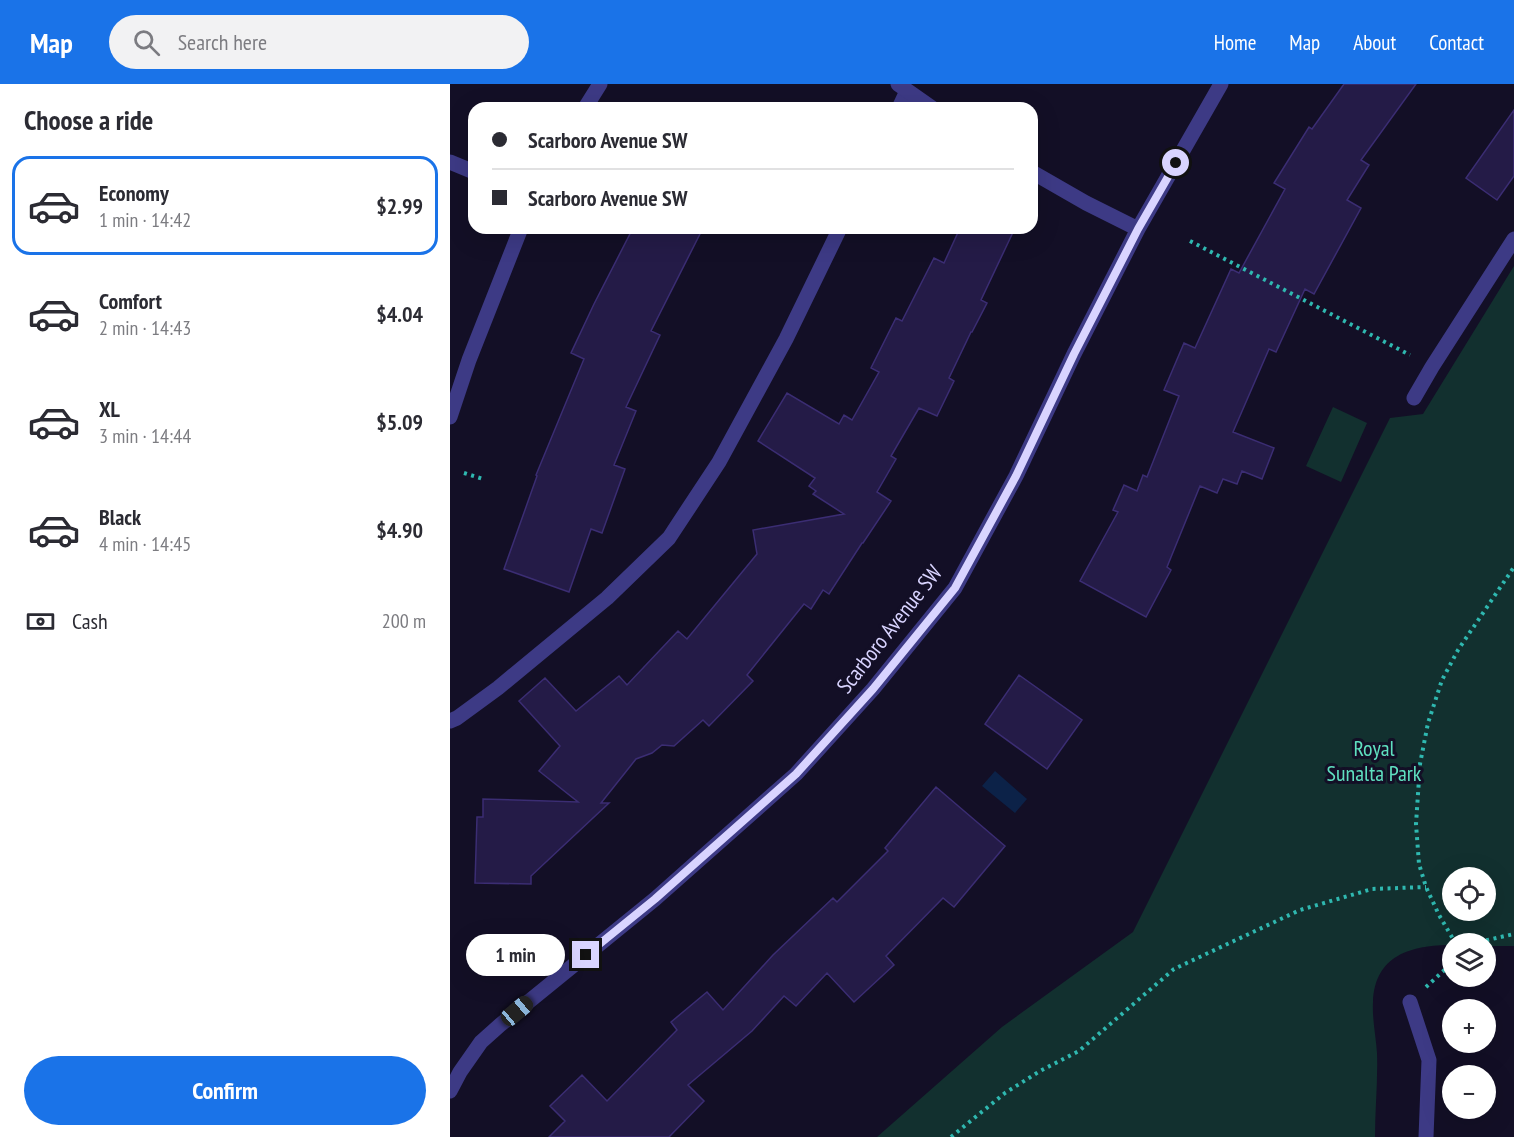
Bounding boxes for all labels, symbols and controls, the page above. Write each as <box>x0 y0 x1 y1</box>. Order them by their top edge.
search box <box>109 15 529 69</box>
text: Map <box>30 24 73 61</box>
icon: search <box>130 26 163 59</box>
text: Search here <box>178 28 267 56</box>
text: Home <box>1214 29 1256 56</box>
text: Map <box>1289 29 1320 56</box>
text: About <box>1353 29 1396 56</box>
text: Contact <box>1429 29 1484 56</box>
text: Choose a ride <box>24 103 153 137</box>
text: Scarboro Avenue SW <box>528 126 688 154</box>
route start <box>1162 149 1189 176</box>
icon: car <box>27 179 81 233</box>
text: Economy <box>99 179 169 207</box>
text: Scarboro Avenue SW <box>528 184 688 212</box>
text: $2.99 <box>376 192 423 220</box>
text: 1 min · 14:42 <box>99 207 191 233</box>
icon: car <box>27 287 81 341</box>
text: Comfort <box>99 287 162 315</box>
text: $4.04 <box>376 300 423 328</box>
text: 2 min · 14:43 <box>99 315 191 341</box>
icon: car <box>27 395 81 449</box>
text: XL <box>99 395 120 423</box>
text: $5.09 <box>376 408 423 436</box>
text: 3 min · 14:44 <box>99 423 191 449</box>
icon: car <box>27 503 81 557</box>
text: Black <box>99 503 141 531</box>
text: $4.90 <box>376 516 423 544</box>
text: 4 min · 14:45 <box>99 531 191 557</box>
street label: Scarboro Avenue SW <box>830 559 948 699</box>
icon: cash <box>24 605 57 638</box>
text: Cash <box>72 607 108 635</box>
text: 200 m <box>382 608 426 634</box>
park label: Royal Sunalta Park <box>1327 734 1422 787</box>
map controls <box>1442 867 1496 1119</box>
button: locate <box>1442 867 1496 921</box>
button: layers <box>1442 933 1496 987</box>
callout: 1 min <box>466 934 565 976</box>
route end <box>572 941 599 968</box>
text: 1 min <box>495 942 536 968</box>
car <box>497 993 537 1029</box>
button: + <box>1442 999 1496 1053</box>
button: Confirm <box>24 1056 426 1125</box>
button: − <box>1442 1065 1496 1119</box>

